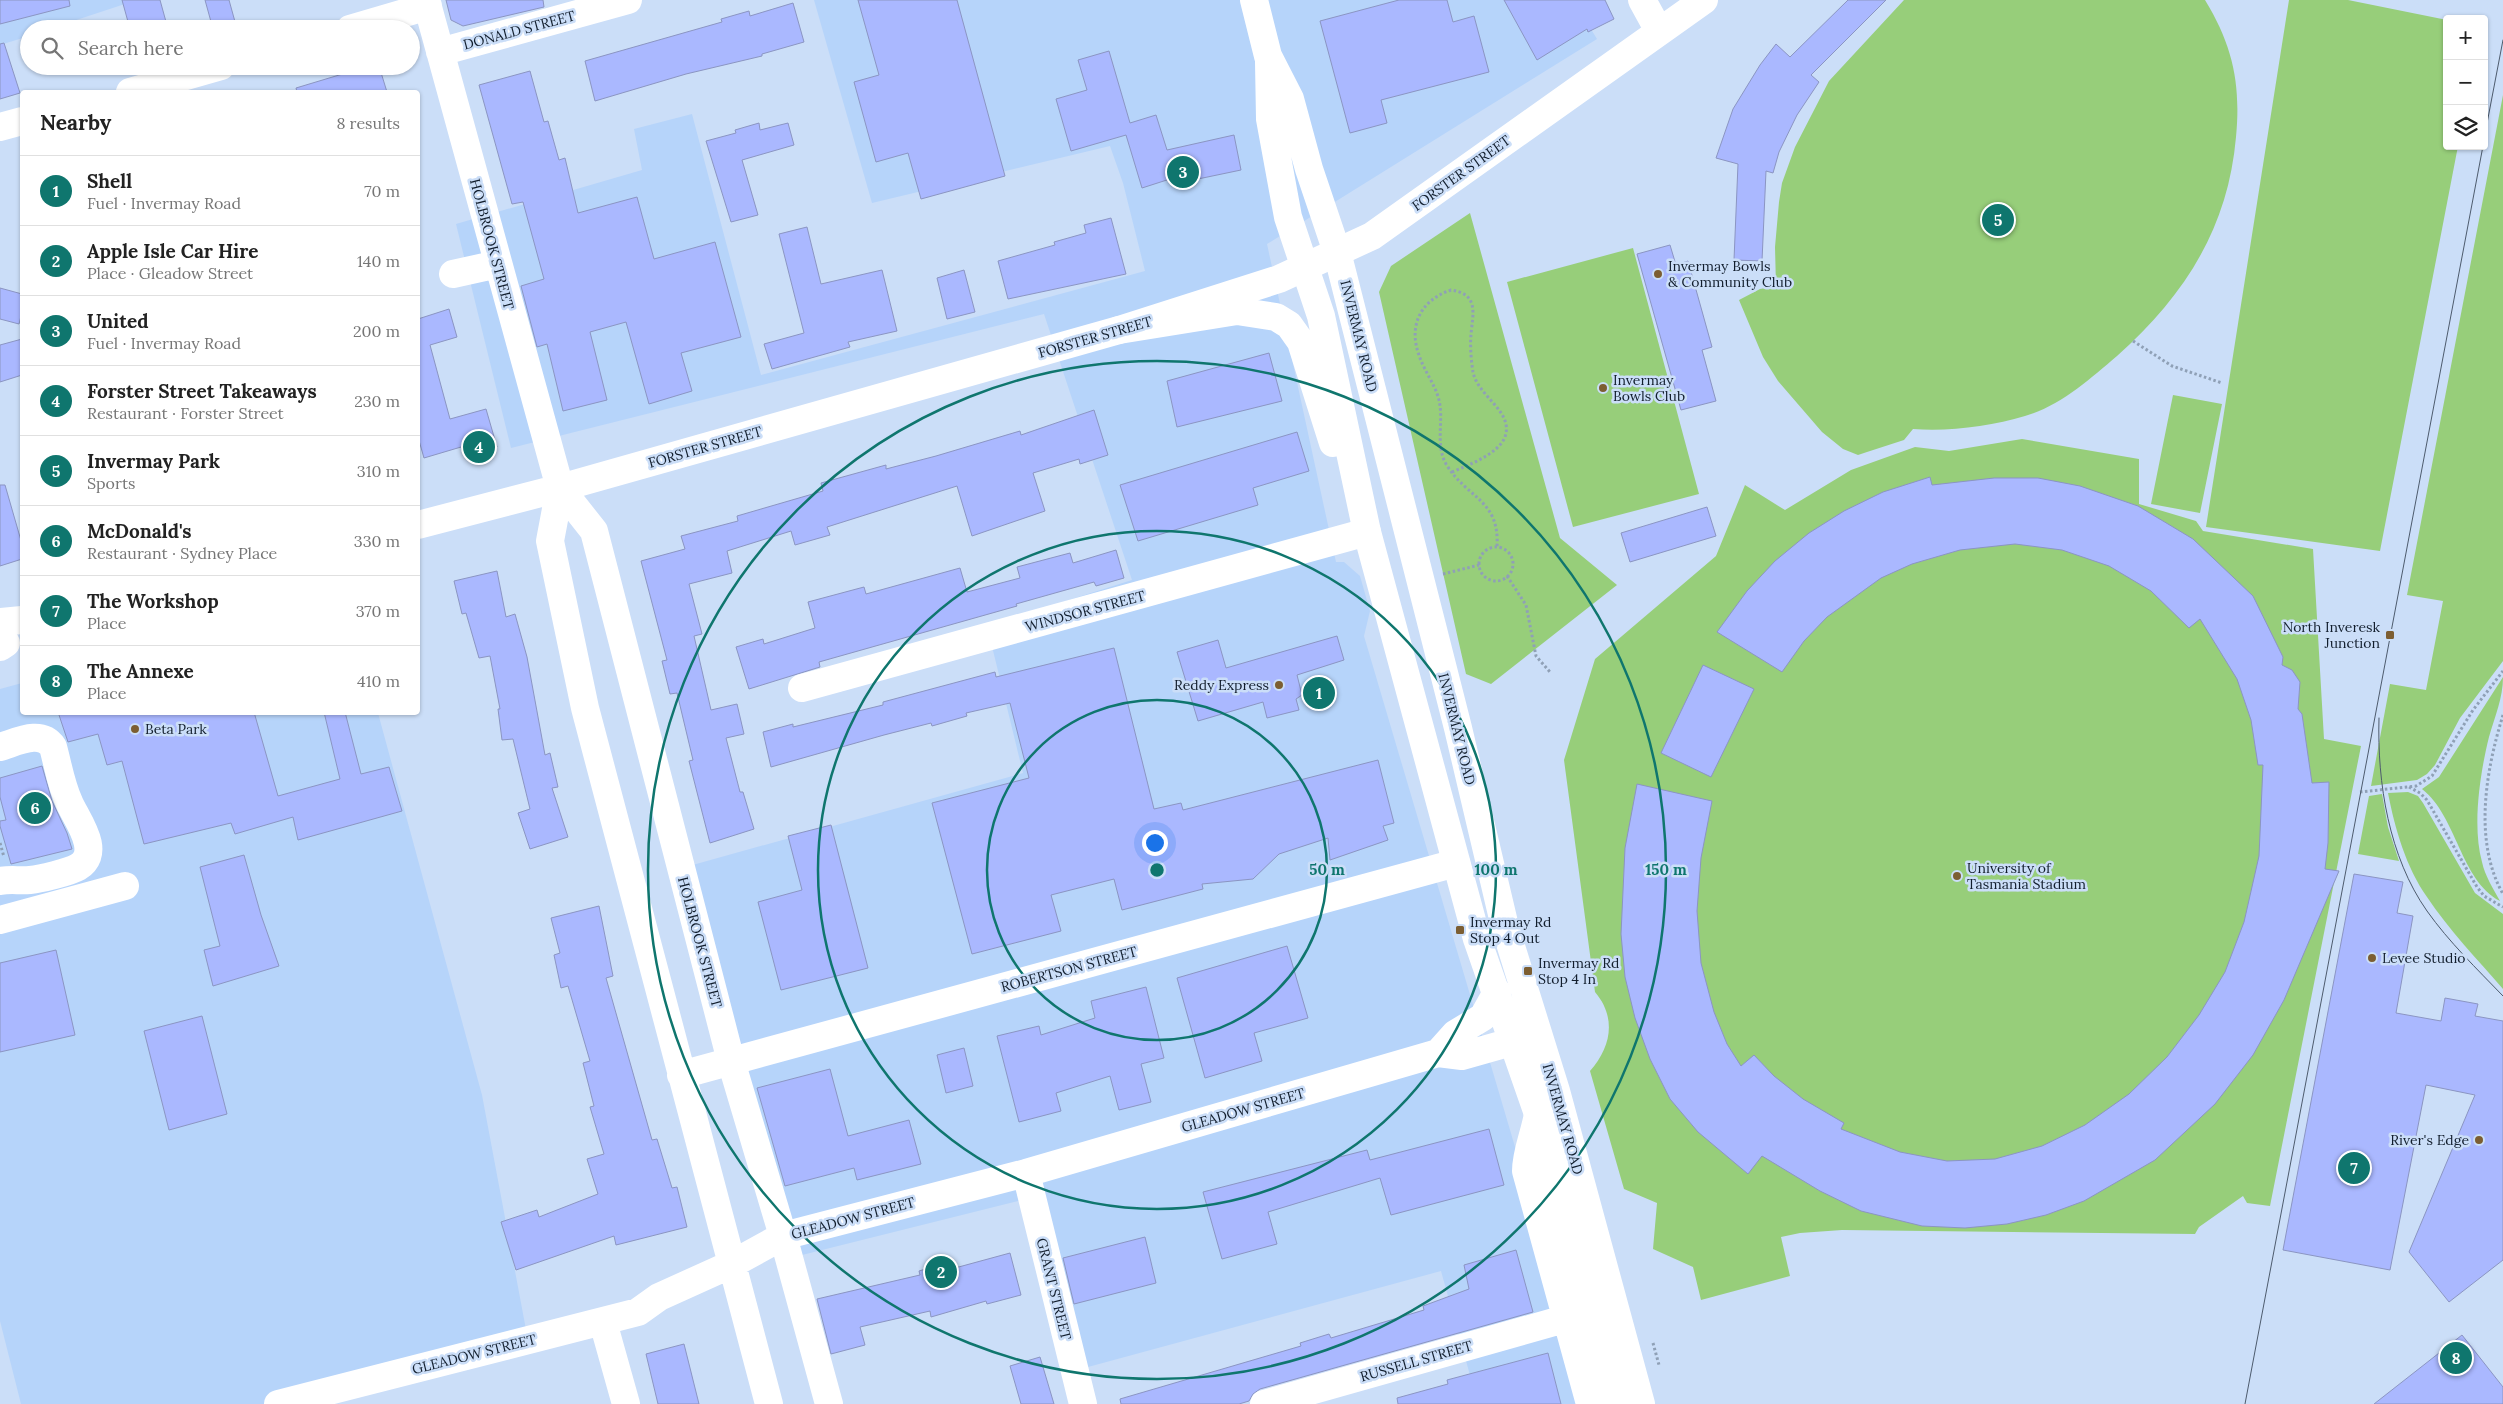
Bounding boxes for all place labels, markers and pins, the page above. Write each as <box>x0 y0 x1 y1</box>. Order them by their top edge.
pin: 3 <box>1167 153 1199 191</box>
pin: 5 <box>1982 201 2014 239</box>
place label: Invermay Bowls & Community Club <box>1668 257 1792 291</box>
marker: Invermay Bowls & Community Club <box>1652 268 1664 280</box>
place label: Invermay Bowls Club <box>1613 371 1685 405</box>
marker: Invermay Bowls Club <box>1597 382 1609 394</box>
pin: 4 <box>463 428 495 466</box>
place label: North Inveresk Junction <box>2283 618 2380 652</box>
marker: North Inveresk Junction <box>2384 629 2396 641</box>
pin: 1 <box>1303 674 1335 712</box>
place label: Reddy Express <box>1174 676 1269 694</box>
marker: Reddy Express <box>1273 679 1285 691</box>
place label: Beta Park <box>145 720 207 738</box>
marker: Beta Park <box>129 723 141 735</box>
pin: 6 <box>19 789 51 827</box>
place label: University of Tasmania Stadium <box>1967 859 2087 893</box>
centre of rings <box>1148 861 1166 879</box>
marker: University of Tasmania Stadium <box>1951 870 1963 882</box>
place label: Invermay Rd Stop 4 Out <box>1470 913 1551 947</box>
marker: Invermay Rd Stop 4 Out <box>1454 924 1466 936</box>
place label: Levee Studio <box>2382 949 2466 967</box>
marker: Levee Studio <box>2366 952 2378 964</box>
place label: Invermay Rd Stop 4 In <box>1538 954 1619 988</box>
marker: Invermay Rd Stop 4 In <box>1522 965 1534 977</box>
place label: River's Edge <box>2390 1131 2469 1149</box>
marker: River's Edge <box>2473 1134 2485 1146</box>
pin: 7 <box>2338 1149 2370 1187</box>
pin: 2 <box>925 1253 957 1291</box>
pin: 8 <box>2440 1339 2472 1377</box>

